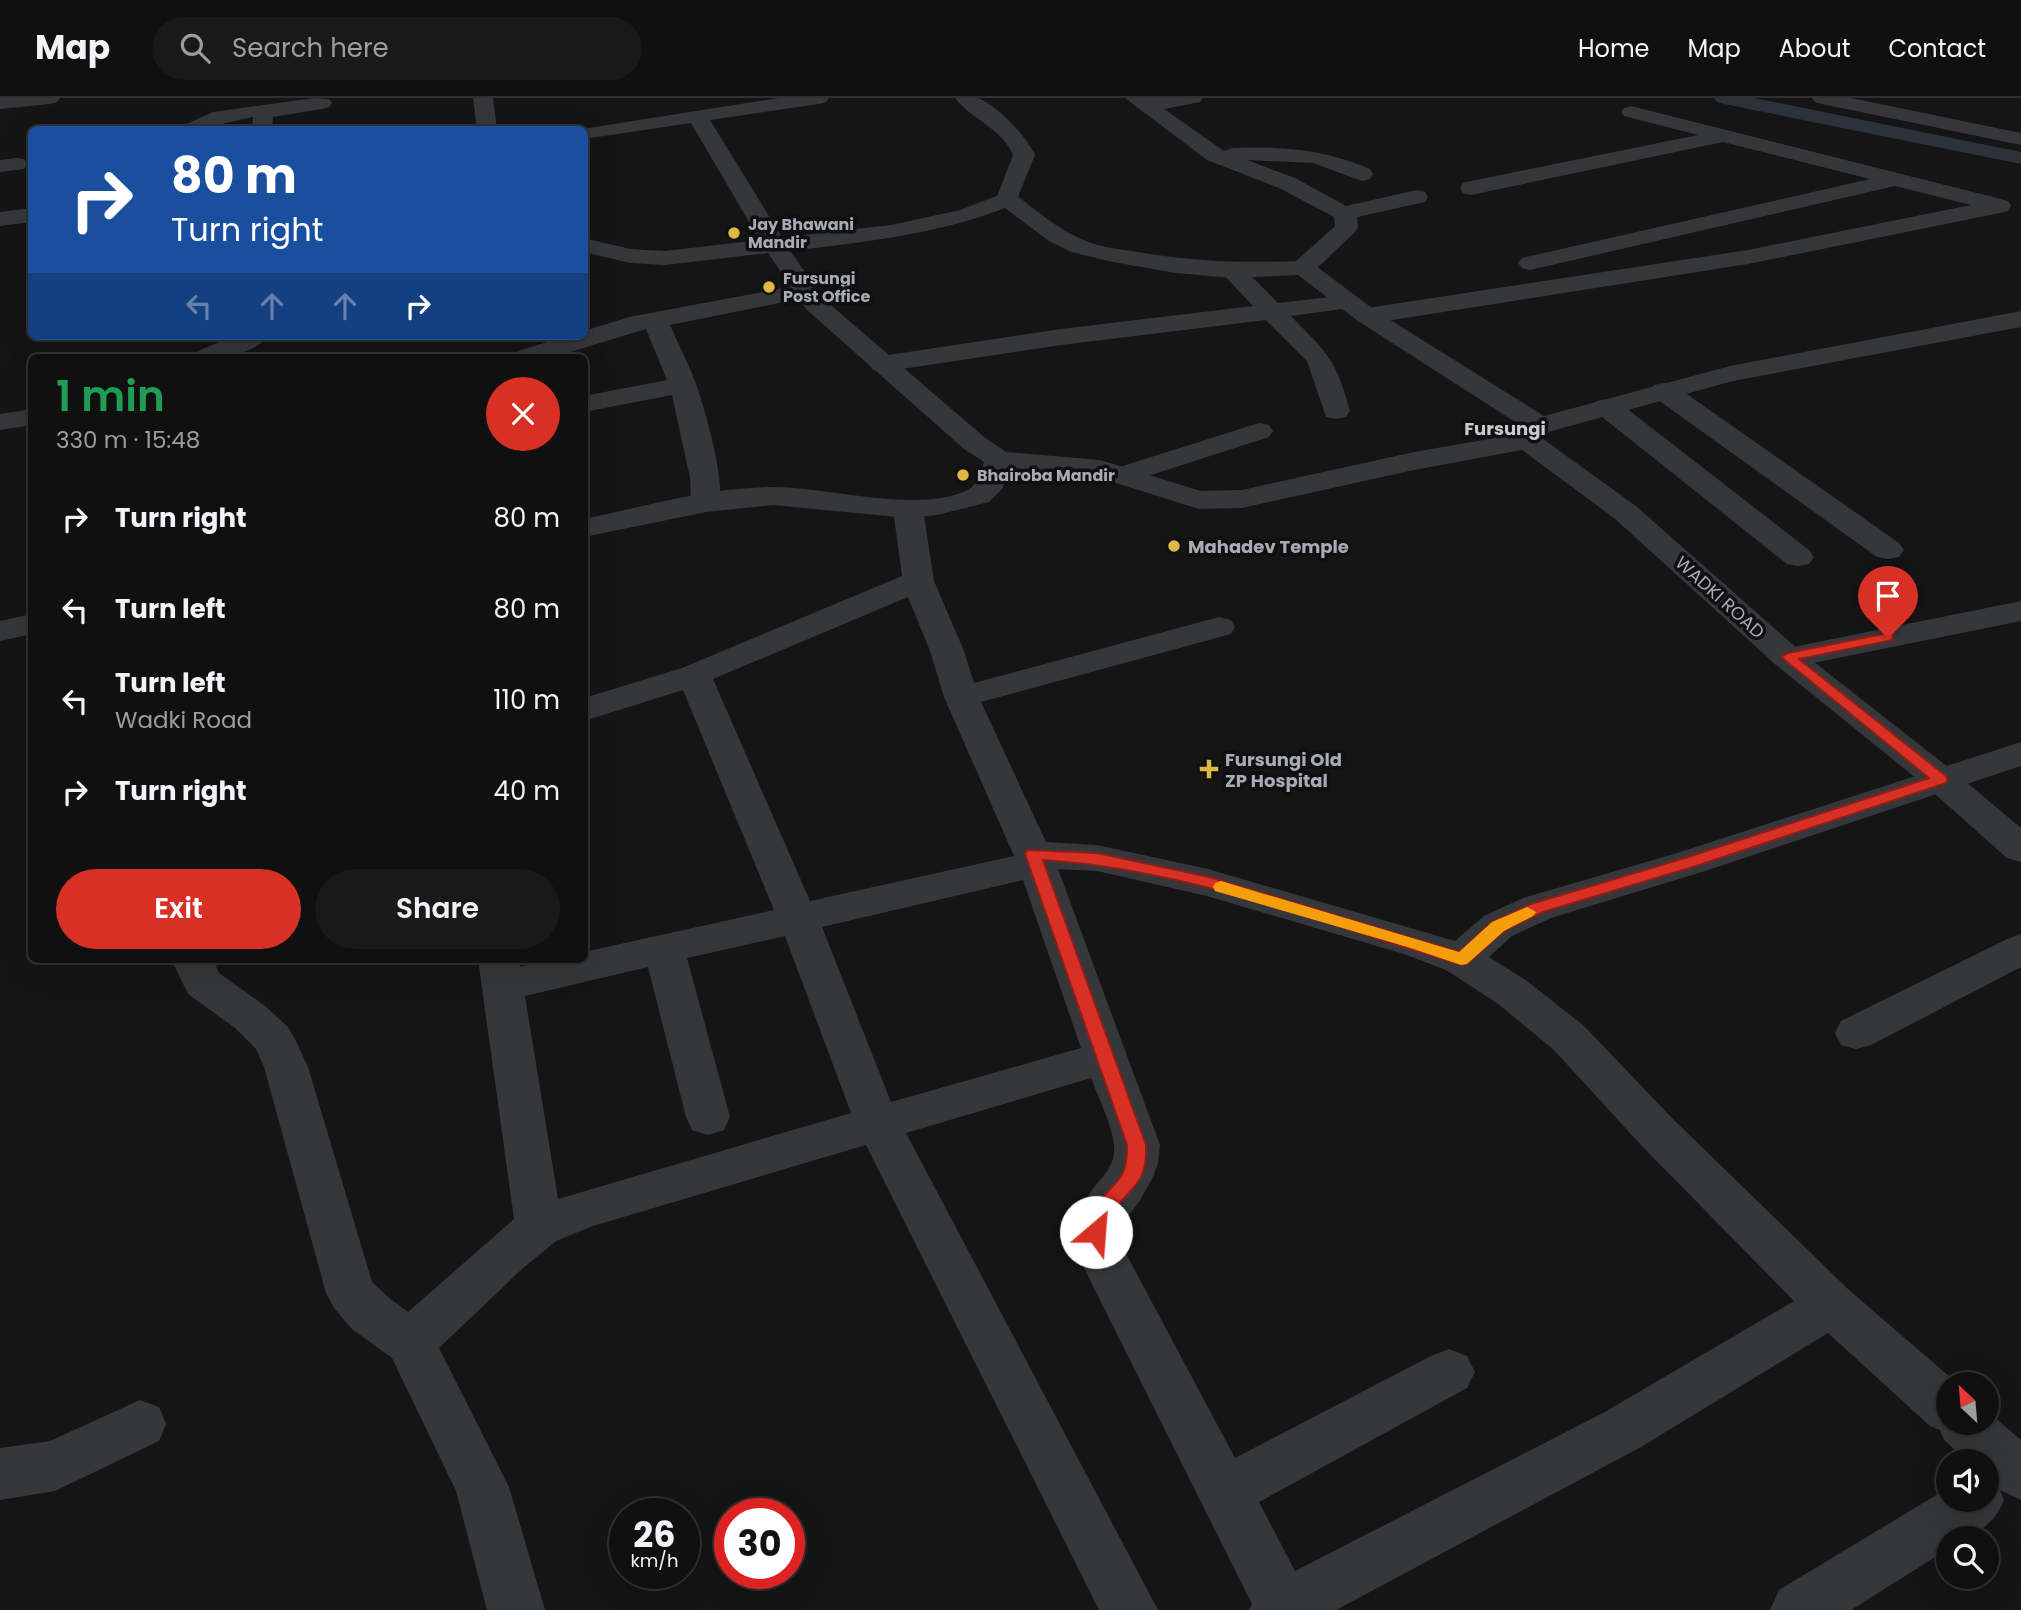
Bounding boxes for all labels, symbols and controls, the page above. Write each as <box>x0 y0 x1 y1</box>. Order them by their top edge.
search box <box>152 17 642 80</box>
text: Map <box>35 24 110 71</box>
icon: search <box>176 29 214 67</box>
text: Search here <box>232 30 389 66</box>
text: Home <box>1578 32 1650 65</box>
text: Map <box>1688 32 1741 65</box>
text: About <box>1779 32 1850 65</box>
text: Contact <box>1888 32 1986 65</box>
text: 80 m <box>171 142 297 210</box>
icon: right <box>56 154 147 245</box>
text: Turn right <box>171 207 323 252</box>
place label: Jay Bhawani Mandir <box>748 213 854 254</box>
marker: Jay Bhawani Mandir <box>726 225 742 241</box>
place label: Fursungi Post Office <box>783 267 870 308</box>
marker: Fursungi Post Office <box>761 279 777 295</box>
icon: left <box>180 287 218 325</box>
icon: ahead <box>253 287 291 325</box>
icon: ahead <box>326 287 364 325</box>
icon: right <box>399 287 437 325</box>
text: 1 min <box>56 367 165 426</box>
button: close <box>486 377 560 451</box>
district label: Fursungi <box>1464 416 1546 441</box>
text: 330 m · 15:48 <box>56 424 200 456</box>
place label: Bhairoba Mandir <box>977 464 1115 487</box>
marker: Bhairoba Mandir <box>955 467 971 483</box>
icon: right <box>56 500 94 538</box>
text: Turn right <box>115 500 247 536</box>
text: 80 m <box>494 500 560 536</box>
place label: Mahadev Temple <box>1188 534 1349 559</box>
marker: Mahadev Temple <box>1166 538 1182 554</box>
street label: WADKI ROAD <box>1670 550 1770 644</box>
pin <box>1858 566 1918 638</box>
icon: arrive <box>1869 577 1907 615</box>
icon: left <box>56 591 94 629</box>
text: Turn left <box>115 591 226 627</box>
text: 80 m <box>494 591 560 627</box>
text: Turn left <box>115 665 226 701</box>
icon: left <box>56 682 94 720</box>
text: 110 m <box>493 682 560 718</box>
text: Wadki Road <box>115 704 252 736</box>
place label: Fursungi Old ZP Hospital <box>1225 747 1342 793</box>
marker: Fursungi Old ZP Hospital <box>1199 759 1219 779</box>
icon: right <box>56 773 94 811</box>
text: Turn right <box>115 773 247 809</box>
text: 40 m <box>494 773 560 809</box>
button: Exit <box>56 869 301 949</box>
button: Share <box>315 869 560 949</box>
position arrow <box>1059 1195 1133 1269</box>
north arrow <box>1936 1372 1998 1435</box>
map controls <box>1936 1372 1999 1589</box>
button: sound <box>1936 1449 1999 1512</box>
speed limit sign: 30 <box>714 1498 805 1589</box>
text: 26 <box>633 1510 676 1559</box>
button: search <box>1936 1526 1999 1589</box>
text: km/h <box>631 1548 678 1573</box>

